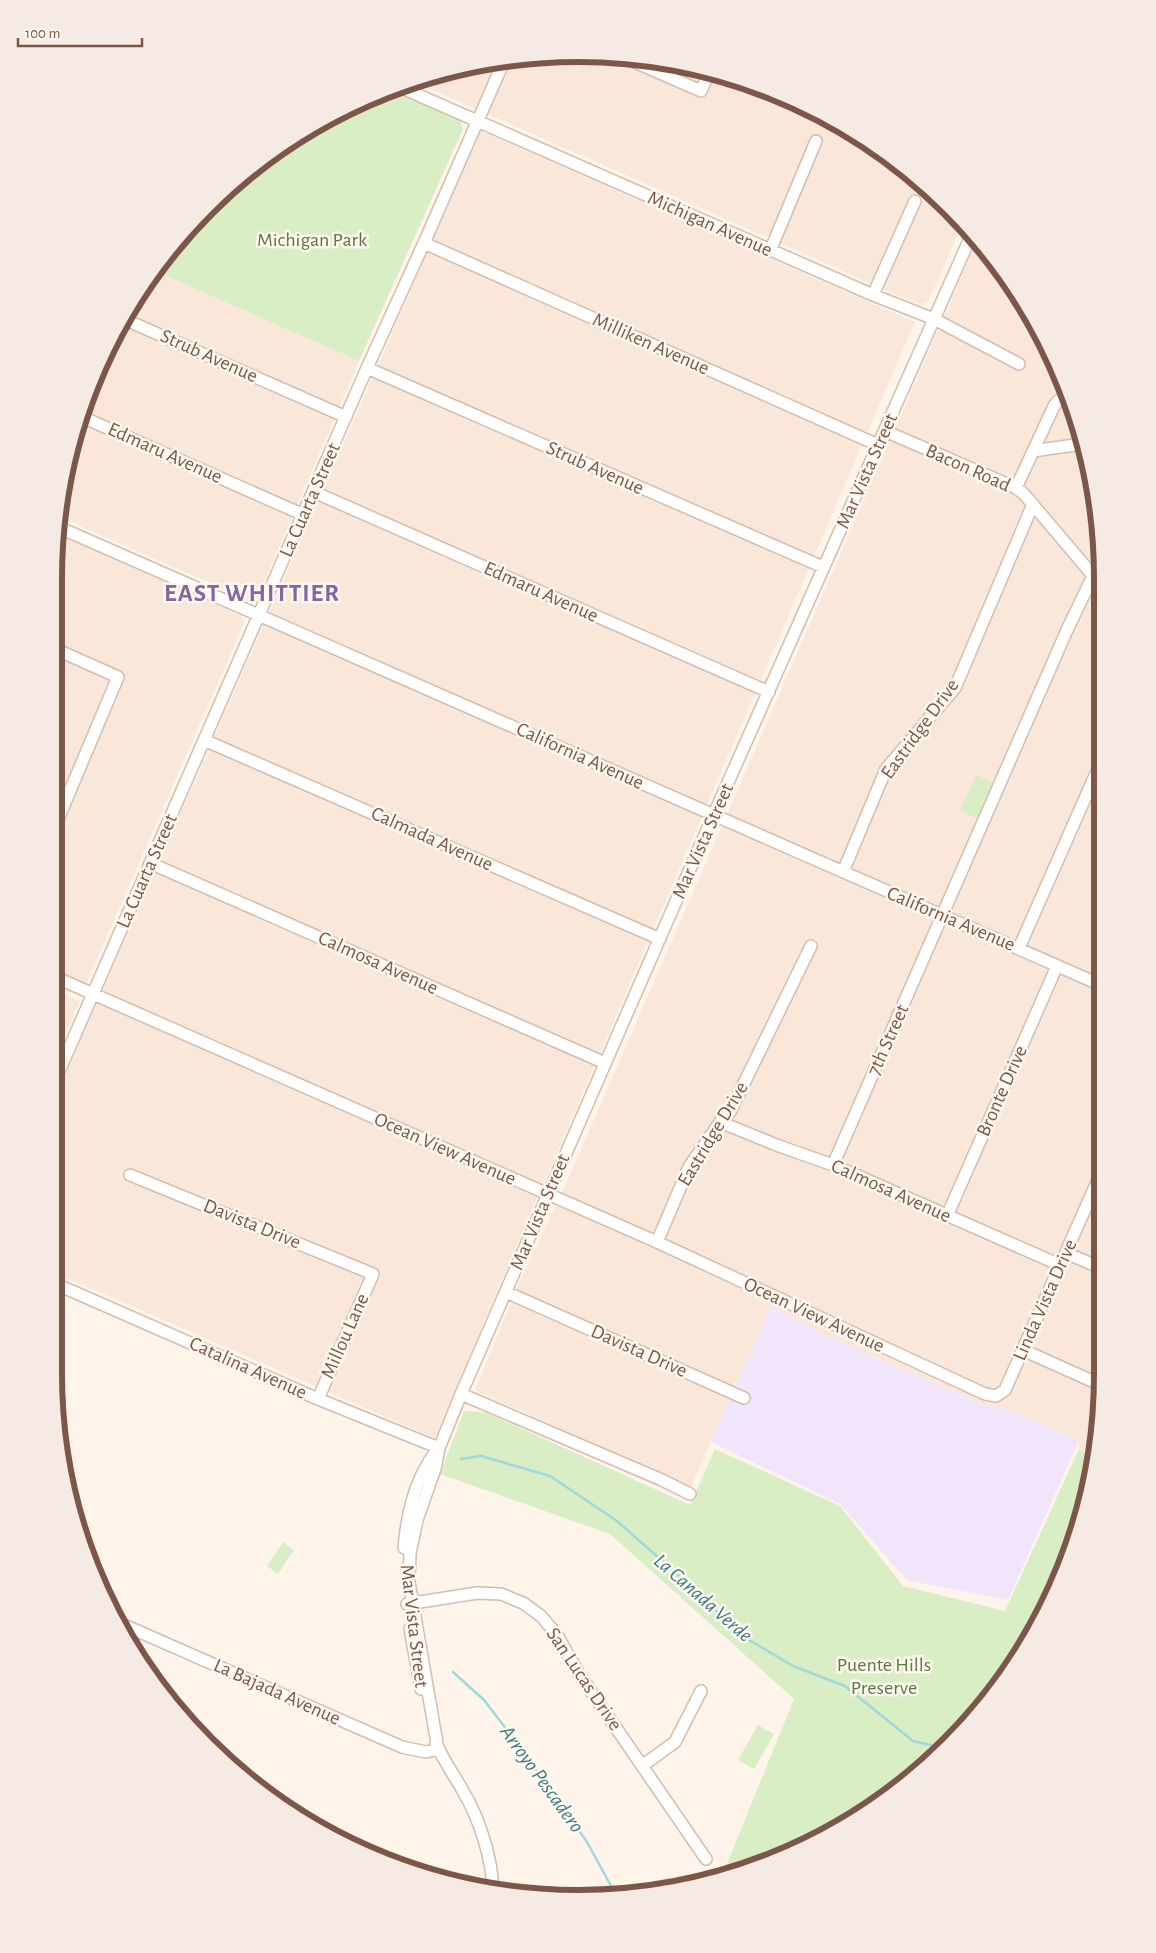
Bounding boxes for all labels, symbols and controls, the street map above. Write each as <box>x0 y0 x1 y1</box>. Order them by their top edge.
scale bar <box>18 15 141 47</box>
text: 100 m <box>25 26 60 41</box>
street label: Michigan Avenue <box>645 188 775 260</box>
park label: Michigan Park <box>257 230 367 250</box>
street label: Milliken Avenue <box>590 309 712 379</box>
street label: Strub Avenue <box>157 326 261 386</box>
street label: Mar Vista Street <box>833 410 902 532</box>
street label: Edmaru Avenue <box>105 419 225 487</box>
street label: Strub Avenue <box>543 438 647 498</box>
street label: La Cuarta Street <box>276 439 344 560</box>
street label: Bacon Road <box>923 440 1013 496</box>
street label: Edmaru Avenue <box>481 558 601 626</box>
district label: EAST WHITTIER <box>164 581 340 606</box>
street label: Eastridge Drive <box>877 675 963 783</box>
street label: California Avenue <box>513 719 647 793</box>
street label: Mar Vista Street <box>669 780 738 902</box>
street label: Calmada Avenue <box>368 803 496 875</box>
street label: La Cuarta Street <box>113 810 181 931</box>
street label: California Avenue <box>884 883 1018 955</box>
street label: Calmosa Avenue <box>315 928 441 998</box>
street label: 7th Street <box>864 1001 913 1079</box>
street label: Bronte Drive <box>973 1043 1031 1139</box>
street label: Eastridge Drive <box>674 1078 752 1190</box>
street label: Ocean View Avenue <box>371 1109 519 1189</box>
street label: Mar Vista Street <box>507 1150 574 1273</box>
street label: Calmosa Avenue <box>828 1156 954 1226</box>
street label: Davista Drive <box>200 1195 304 1253</box>
street label: Linda Vista Drive <box>1009 1236 1081 1364</box>
street label: Ocean View Avenue <box>741 1274 887 1356</box>
street label: Millou Lane <box>317 1290 373 1382</box>
street label: Davista Drive <box>588 1321 690 1381</box>
street label: Catalina Avenue <box>186 1333 310 1403</box>
water label: La Canada Verde <box>650 1550 756 1646</box>
street label: Mar Vista Street <box>397 1563 432 1689</box>
street label: San Lucas Drive <box>542 1624 626 1734</box>
street label: La Bajada Avenue <box>211 1655 343 1729</box>
park label: Puente Hills Preserve <box>837 1655 931 1698</box>
water label: Arroyo Pescadero <box>496 1721 588 1836</box>

